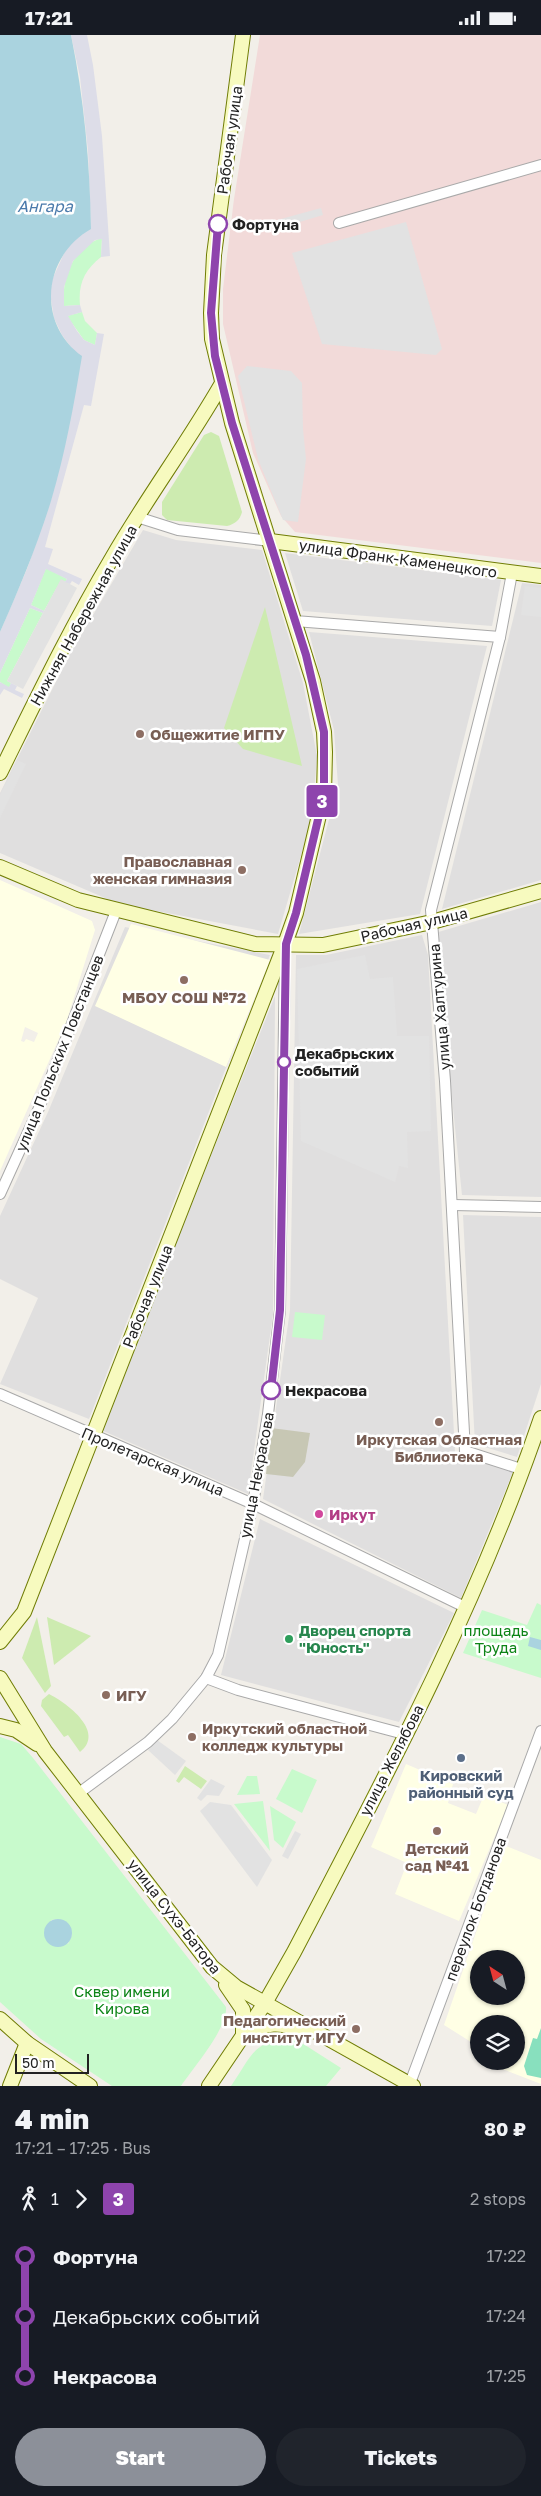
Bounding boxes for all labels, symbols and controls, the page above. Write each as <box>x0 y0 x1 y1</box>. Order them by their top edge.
text: 17:21 <box>25 6 73 29</box>
street label: Рабочая улица <box>212 85 246 195</box>
water label: Ангара <box>17 196 74 216</box>
marker: Фортуна <box>208 214 228 234</box>
place label: Фортуна <box>232 215 299 233</box>
street label: Нижняя Набережная улица <box>26 522 140 708</box>
street label: улица Франк-Каменецкого <box>298 535 498 581</box>
place label: Общежитие ИГПУ <box>150 725 285 743</box>
marker: Общежитие ИГПУ <box>134 728 146 740</box>
line badge: 3 <box>306 785 338 817</box>
text: 3 <box>317 790 327 812</box>
place label: Православная женская гимназия <box>93 852 232 887</box>
marker: Православная женская гимназия <box>236 864 248 876</box>
street label: Рабочая улица <box>359 903 469 945</box>
street label: улица Халтурина <box>425 943 453 1071</box>
street label: улица Польских Повстанцев <box>11 952 107 1154</box>
marker: МБОУ СОШ №72 <box>178 974 190 986</box>
place label: МБОУ СОШ №72 <box>122 988 246 1006</box>
place label: Декабрьских событий <box>295 1044 395 1079</box>
marker: Декабрьских событий <box>277 1055 291 1069</box>
street label: Рабочая улица <box>118 1242 176 1350</box>
marker: Некрасова <box>261 1380 281 1400</box>
place label: Некрасова <box>285 1381 367 1399</box>
street label: улица Некрасова <box>235 1410 277 1540</box>
marker: Иркутская Областная Библиотека <box>433 1416 445 1428</box>
street label: Пролетарская улица <box>79 1423 227 1499</box>
place label: Иркутская Областная Библиотека <box>356 1430 522 1465</box>
place label: Иркут <box>329 1505 376 1523</box>
marker: Иркут <box>313 1508 325 1520</box>
place label: Дворец спорта "Юность" <box>299 1621 411 1656</box>
park label: площадь Труда <box>464 1621 529 1656</box>
marker: Дворец спорта "Юность" <box>283 1633 295 1645</box>
place label: ИГУ <box>116 1686 147 1704</box>
marker: ИГУ <box>100 1689 112 1701</box>
street label: улица Желябова <box>355 1701 427 1819</box>
place label: Иркутский областной колледж культуры <box>202 1719 367 1754</box>
marker: Иркутский областной колледж культуры <box>186 1731 198 1743</box>
marker: Кировский районный суд <box>455 1752 467 1764</box>
place label: Кировский районный суд <box>408 1766 514 1801</box>
marker: Детский сад №41 <box>431 1825 443 1837</box>
street label: переулок Богданова <box>441 1835 509 1983</box>
place label: Детский сад №41 <box>405 1839 469 1874</box>
street label: улица Сухэ-Батора <box>125 1855 225 1977</box>
north arrow <box>470 1950 525 2005</box>
map controls <box>470 1950 525 2070</box>
park label: Сквер имени Кирова <box>74 1982 170 2017</box>
place label: Педагогический институт ИГУ <box>223 2011 346 2046</box>
button: layers <box>470 2015 525 2070</box>
marker: Педагогический институт ИГУ <box>350 2023 362 2035</box>
scale bar <box>15 2051 89 2074</box>
text: 50 m <box>22 2054 55 2071</box>
text: 4 min <box>15 2102 89 2135</box>
text: 80 ₽ <box>484 2117 526 2140</box>
text: 17:21 – 17:25 · Bus <box>15 2138 151 2158</box>
icon: walk <box>15 2185 43 2213</box>
icon: forward <box>67 2185 95 2213</box>
text: 3 <box>113 2188 124 2210</box>
text: 1 <box>51 2189 59 2209</box>
text: 2 stops <box>470 2189 526 2209</box>
text: Фортуна <box>53 2245 138 2268</box>
text: 17:22 <box>486 2246 526 2266</box>
text: Декабрьских событий <box>53 2305 260 2328</box>
text: 17:24 <box>486 2306 526 2326</box>
text: Некрасова <box>53 2365 157 2388</box>
text: 17:25 <box>486 2366 526 2386</box>
button: Start <box>15 2428 266 2486</box>
button: Tickets <box>276 2428 526 2486</box>

